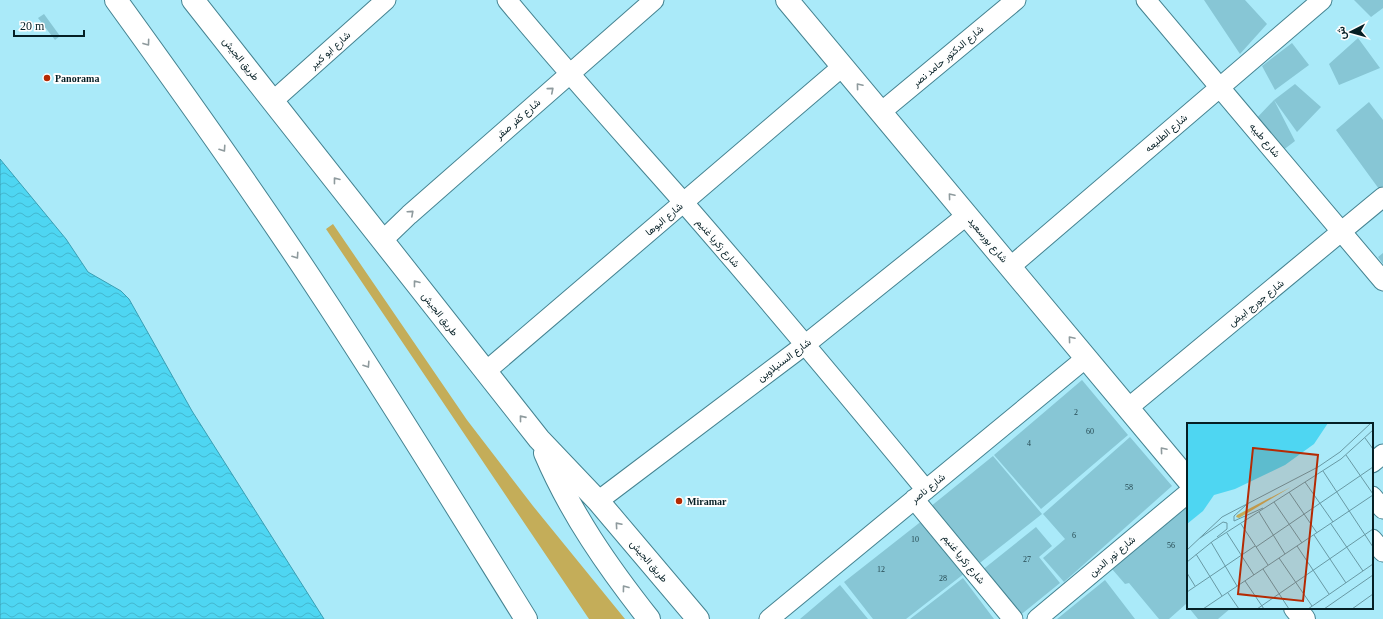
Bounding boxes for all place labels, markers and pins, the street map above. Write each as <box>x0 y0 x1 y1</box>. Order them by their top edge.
marker: Panorama <box>42 73 52 83</box>
place label: Panorama <box>55 73 99 84</box>
marker: Miramar <box>674 496 684 506</box>
place label: Miramar <box>687 496 727 507</box>

